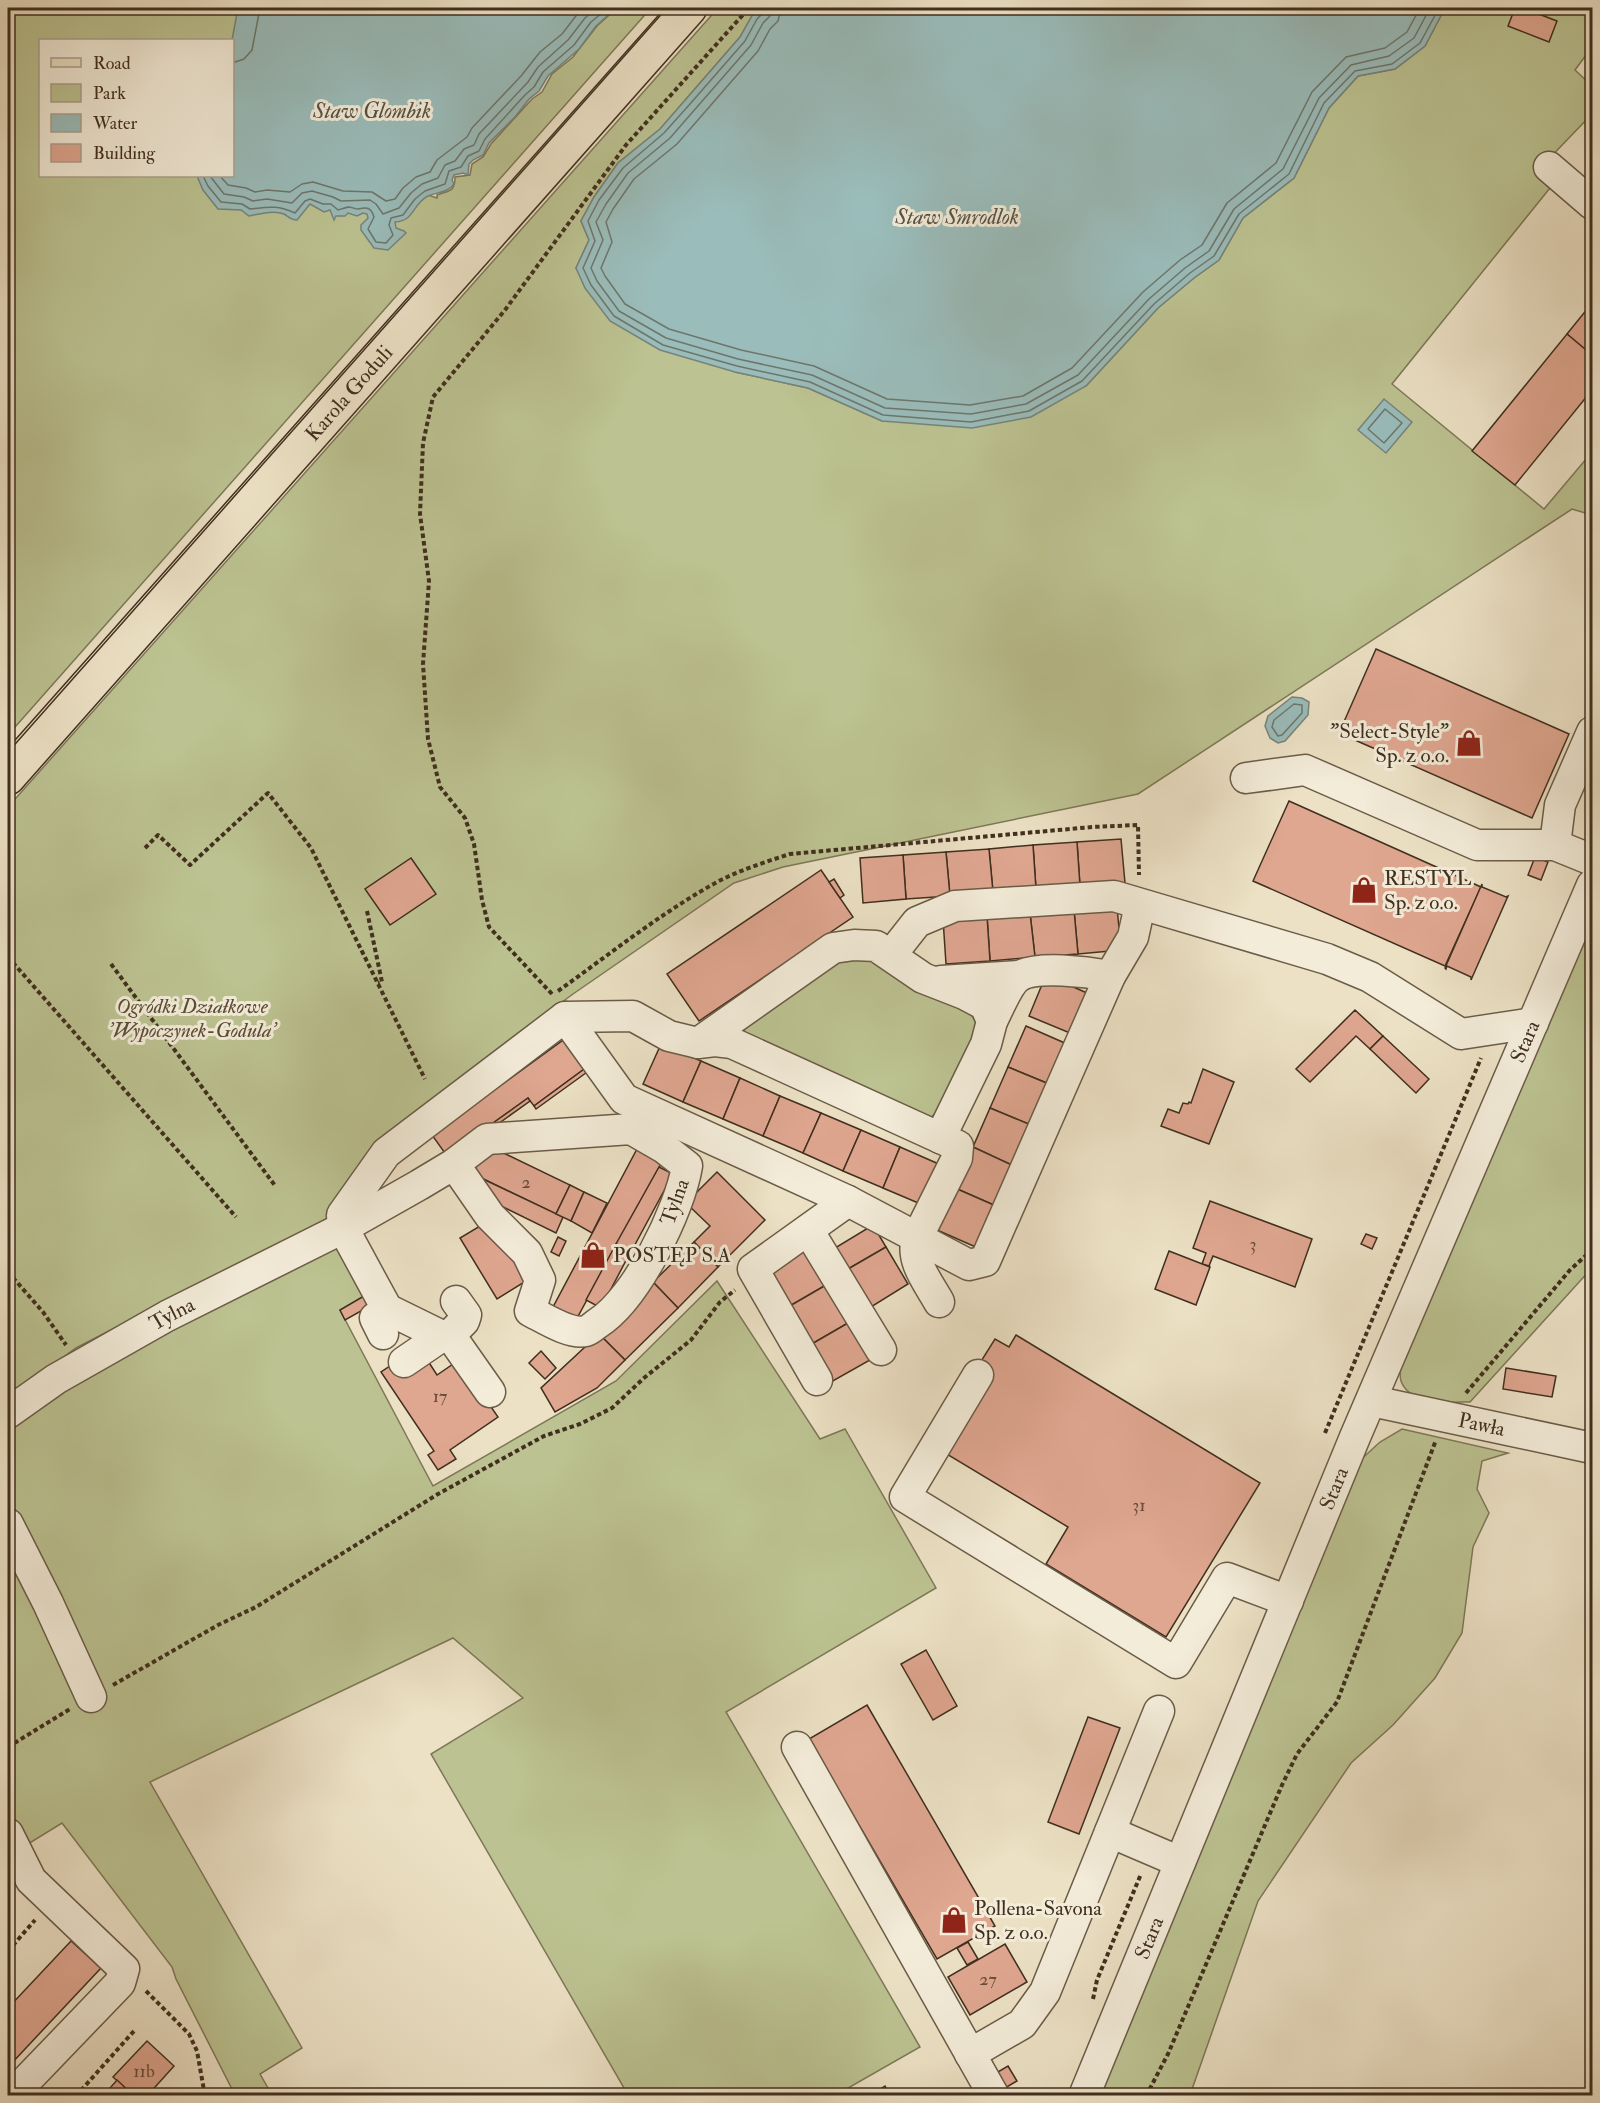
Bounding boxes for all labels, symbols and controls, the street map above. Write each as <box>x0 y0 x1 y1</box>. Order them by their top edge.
legend <box>39 39 234 177</box>
text: Road <box>93 52 131 75</box>
text: Park <box>93 82 126 105</box>
water label: Staw Glombik <box>312 97 431 125</box>
text: Water <box>92 112 137 135</box>
text: Building <box>93 142 156 165</box>
water label: Staw Smrodlok <box>894 203 1019 231</box>
street label: Karola Goduli <box>299 339 399 447</box>
place label: "Select-Style" Sp. z o.o. <box>1330 718 1449 769</box>
shop icon: "Select-Style" Sp. z o.o. <box>1454 728 1484 758</box>
place label: RESTYL Sp. z o.o. <box>1384 865 1472 916</box>
shop icon: RESTYL Sp. z o.o. <box>1349 875 1379 905</box>
park label: Ogródki Działkowe 'Wypoczynek-Godula' <box>108 993 278 1044</box>
street label: Stara <box>1504 1016 1546 1067</box>
house number: 2 <box>521 1171 531 1194</box>
street label: Tylna <box>654 1175 696 1229</box>
house number: 3 <box>1250 1233 1256 1256</box>
shop icon: POSTĘP S.A <box>578 1240 608 1270</box>
place label: POSTĘP S.A <box>613 1242 731 1269</box>
street label: Tylna <box>144 1291 200 1337</box>
house number: 17 <box>433 1385 447 1408</box>
street label: Pawła <box>1456 1406 1508 1443</box>
street label: Stara <box>1313 1463 1355 1514</box>
house number: 31 <box>1132 1494 1146 1517</box>
place label: Pollena-Savona Sp. z o.o. <box>974 1895 1102 1946</box>
shop icon: Pollena-Savona Sp. z o.o. <box>939 1905 969 1935</box>
street label: Stara <box>1128 1912 1170 1963</box>
house number: 27 <box>979 1968 997 1991</box>
house number: 11b <box>133 2060 155 2083</box>

